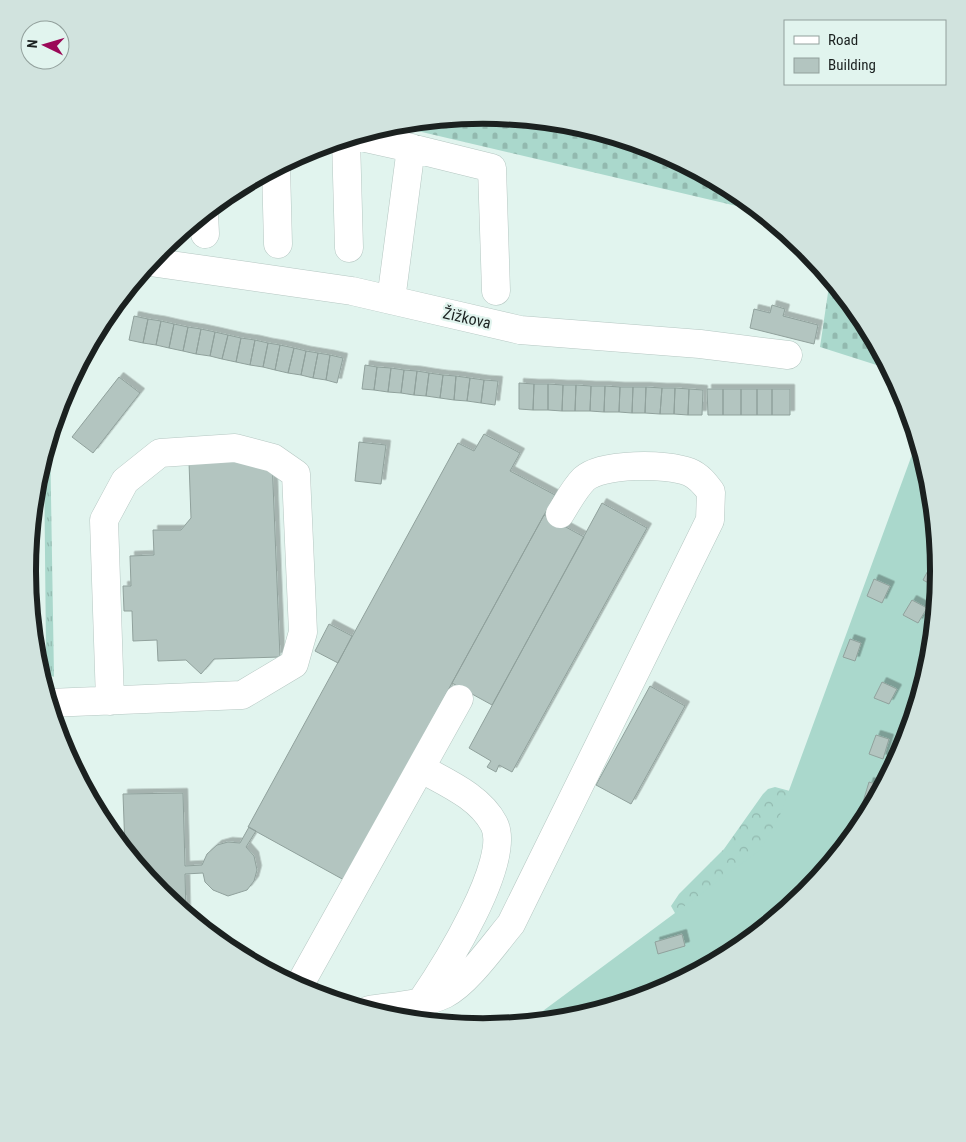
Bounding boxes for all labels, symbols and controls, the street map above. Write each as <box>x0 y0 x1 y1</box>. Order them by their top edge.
north arrow <box>20 20 70 70</box>
legend <box>784 20 946 85</box>
text: Road <box>828 31 858 49</box>
text: N <box>24 39 40 49</box>
text: Building <box>828 56 876 74</box>
street label: Žižkova <box>441 303 493 333</box>

